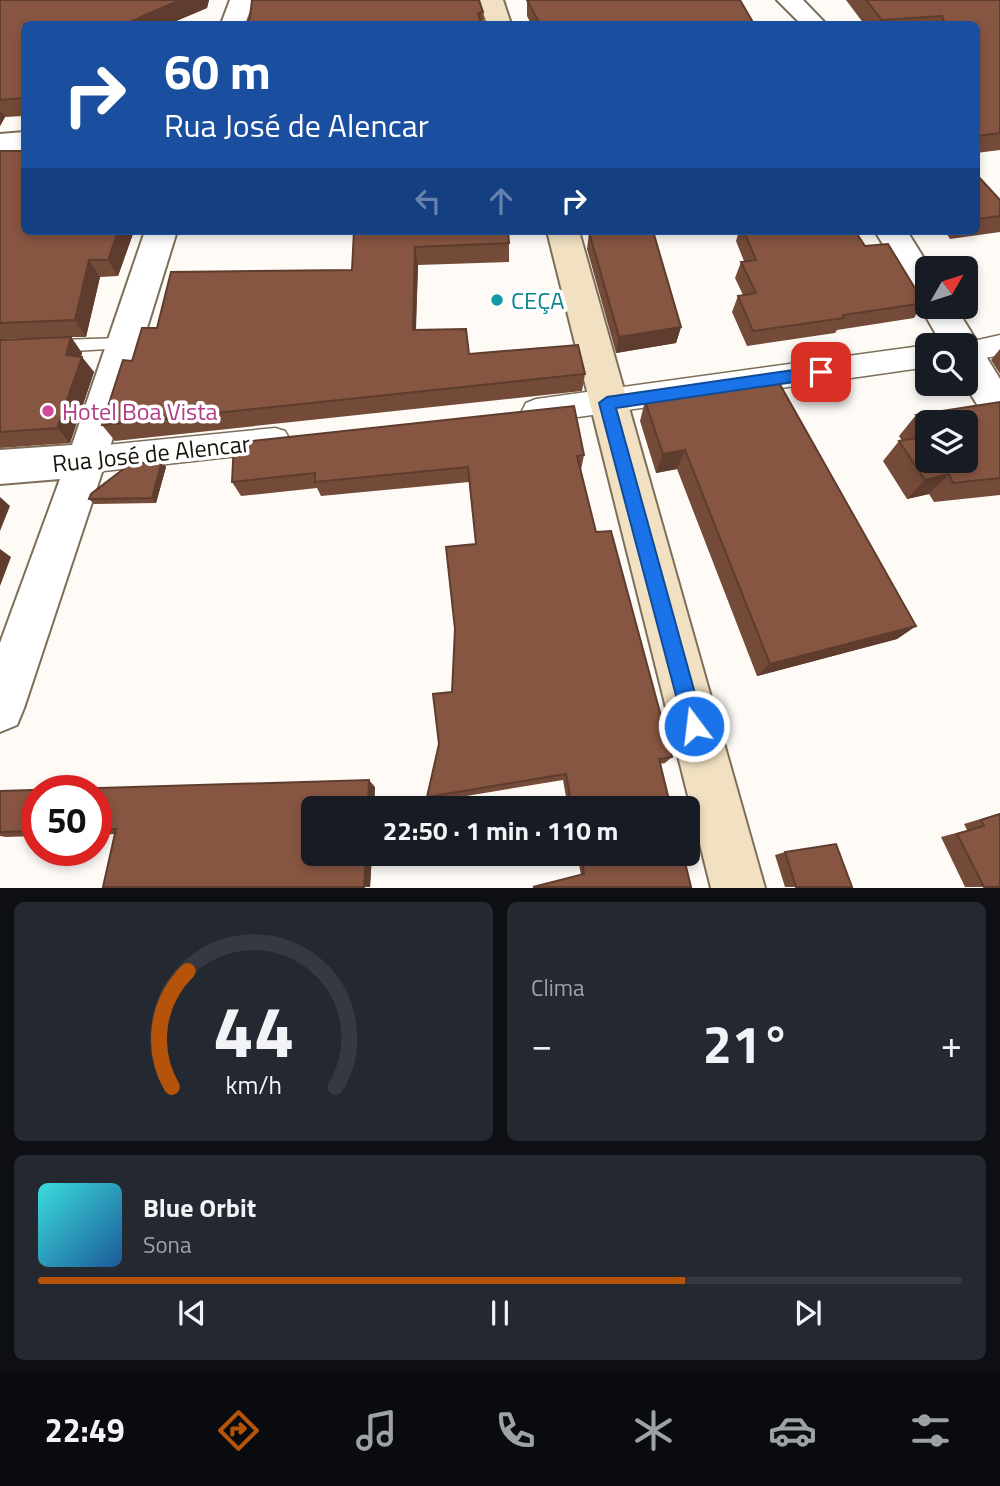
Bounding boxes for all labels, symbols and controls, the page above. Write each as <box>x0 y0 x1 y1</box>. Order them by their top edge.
text: 60 m <box>164 33 271 108</box>
icon: right <box>49 49 140 140</box>
text: Rua José de Alencar <box>164 101 429 149</box>
icon: left <box>409 182 447 220</box>
icon: ahead <box>482 182 520 220</box>
icon: right <box>555 182 593 220</box>
north arrow <box>915 256 978 318</box>
map controls <box>915 256 978 473</box>
place label: CEÇA <box>511 282 565 318</box>
marker: CEÇA <box>489 292 505 308</box>
button: search <box>915 333 978 396</box>
pin <box>791 342 851 402</box>
icon: arrive <box>802 353 840 391</box>
place label: Hotel Boa Vista <box>62 393 218 429</box>
marker: Hotel Boa Vista <box>40 403 56 419</box>
button: layers <box>915 410 978 473</box>
street label: Rua José de Alencar <box>50 425 252 481</box>
position arrow <box>657 689 731 763</box>
speed limit sign: 50 <box>21 775 112 866</box>
text: 22:50 · 1 min · 110 m <box>383 811 618 850</box>
text: Clima <box>531 970 585 1005</box>
text: 44 <box>213 976 294 1086</box>
text: 21° <box>703 1004 790 1083</box>
text: − <box>531 1015 552 1073</box>
text: + <box>941 1015 962 1073</box>
text: km/h <box>225 1066 282 1104</box>
text: Blue Orbit <box>143 1188 256 1227</box>
text: Sona <box>143 1227 191 1262</box>
icon: previous <box>173 1294 211 1332</box>
icon: pause <box>481 1294 519 1332</box>
icon: next <box>789 1294 827 1332</box>
text: 22:49 <box>45 1406 125 1454</box>
icon: directions <box>214 1406 263 1455</box>
icon: music <box>352 1406 401 1455</box>
icon: phone <box>491 1406 540 1455</box>
icon: climate <box>629 1406 678 1455</box>
icon: car <box>768 1406 817 1455</box>
icon: filters <box>906 1406 955 1455</box>

